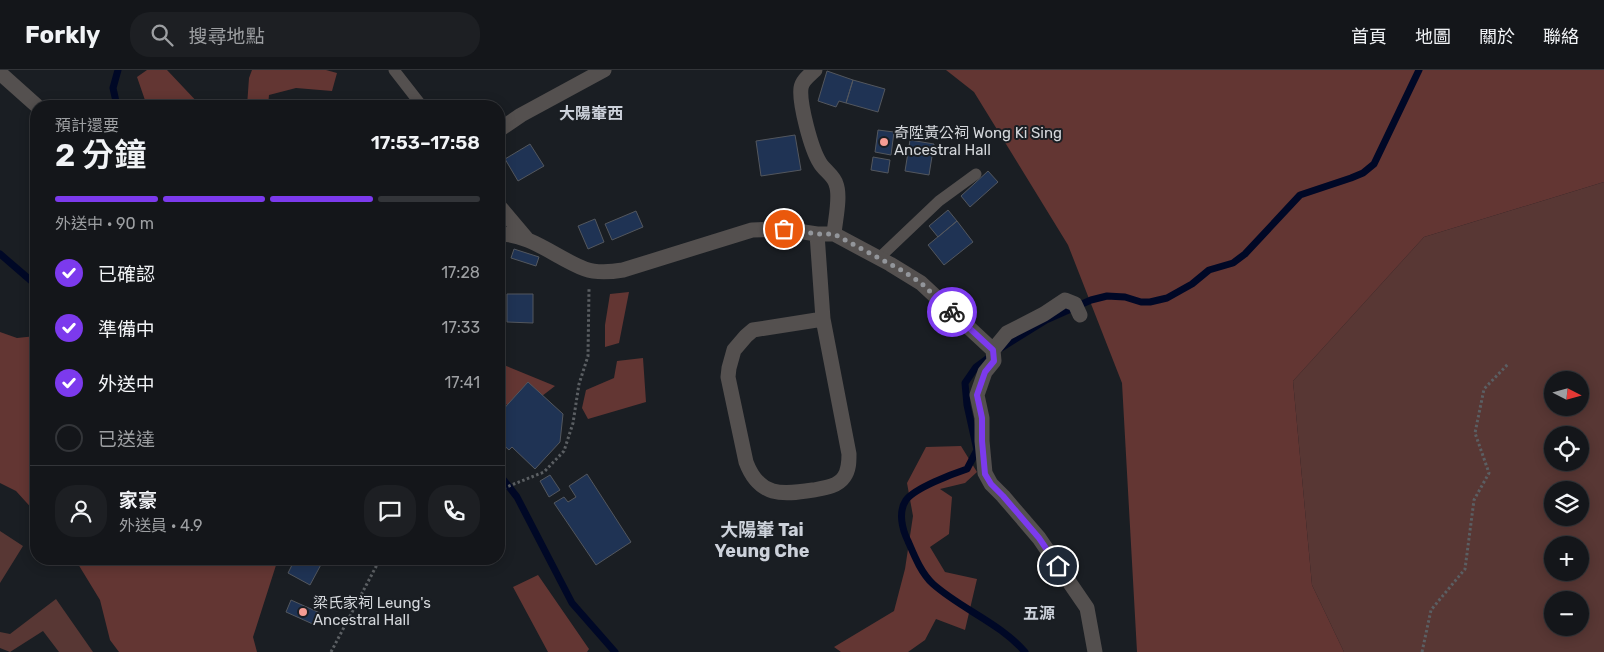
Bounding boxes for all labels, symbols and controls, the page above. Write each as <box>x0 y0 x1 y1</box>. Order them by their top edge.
search box <box>130 12 480 57</box>
text: Forkly <box>25 21 100 49</box>
icon: search <box>148 21 176 49</box>
text: 搜尋地點 <box>188 25 264 48</box>
text: 首頁 <box>1351 26 1387 48</box>
text: 地圖 <box>1415 26 1451 48</box>
text: 關於 <box>1479 26 1515 48</box>
text: 聯絡 <box>1543 26 1579 48</box>
district label: 大陽輋西 <box>559 104 623 123</box>
text: 預計還要 <box>55 116 119 135</box>
place label: 奇陞黃公祠 Wong Ki Sing Ancestral Hall <box>894 124 1062 159</box>
text: 17:53–17:58 <box>371 131 480 154</box>
text: 2 分鐘 <box>55 136 146 174</box>
marker: 奇陞黃公祠 Wong Ki Sing Ancestral Hall <box>878 136 890 148</box>
pin <box>763 208 805 250</box>
text: 外送中 · 90 m <box>55 214 154 233</box>
icon: bag <box>770 215 798 243</box>
icon: check <box>55 259 83 287</box>
text: 已確認 <box>98 263 155 286</box>
text: 17:28 <box>441 263 480 282</box>
courier <box>927 287 977 337</box>
icon: bike <box>938 298 966 326</box>
icon: check <box>55 314 83 342</box>
text: 準備中 <box>98 318 155 341</box>
text: 17:33 <box>442 318 480 337</box>
icon: check <box>55 369 83 397</box>
north arrow <box>1544 371 1589 416</box>
map controls <box>1544 371 1589 636</box>
text: 外送中 <box>98 373 155 396</box>
text: 17:41 <box>444 373 480 392</box>
button: locate <box>1544 426 1589 471</box>
text: 已送達 <box>98 428 155 451</box>
button: layers <box>1544 481 1589 526</box>
button: person <box>55 485 107 537</box>
button: chat <box>364 485 416 537</box>
button: phone <box>428 485 480 537</box>
text: 家豪 <box>119 489 157 512</box>
text: 外送員 · 4.9 <box>119 516 203 535</box>
district label: 大陽輋 Tai Yeung Che <box>715 519 810 562</box>
button: + <box>1544 536 1589 581</box>
pin <box>1037 545 1079 587</box>
icon: home <box>1044 552 1072 580</box>
button: − <box>1544 591 1589 636</box>
place label: 梁氏家祠 Leung's Ancestral Hall <box>313 594 431 629</box>
district label: 五源 <box>1023 604 1055 623</box>
marker: 梁氏家祠 Leung's Ancestral Hall <box>297 606 309 618</box>

